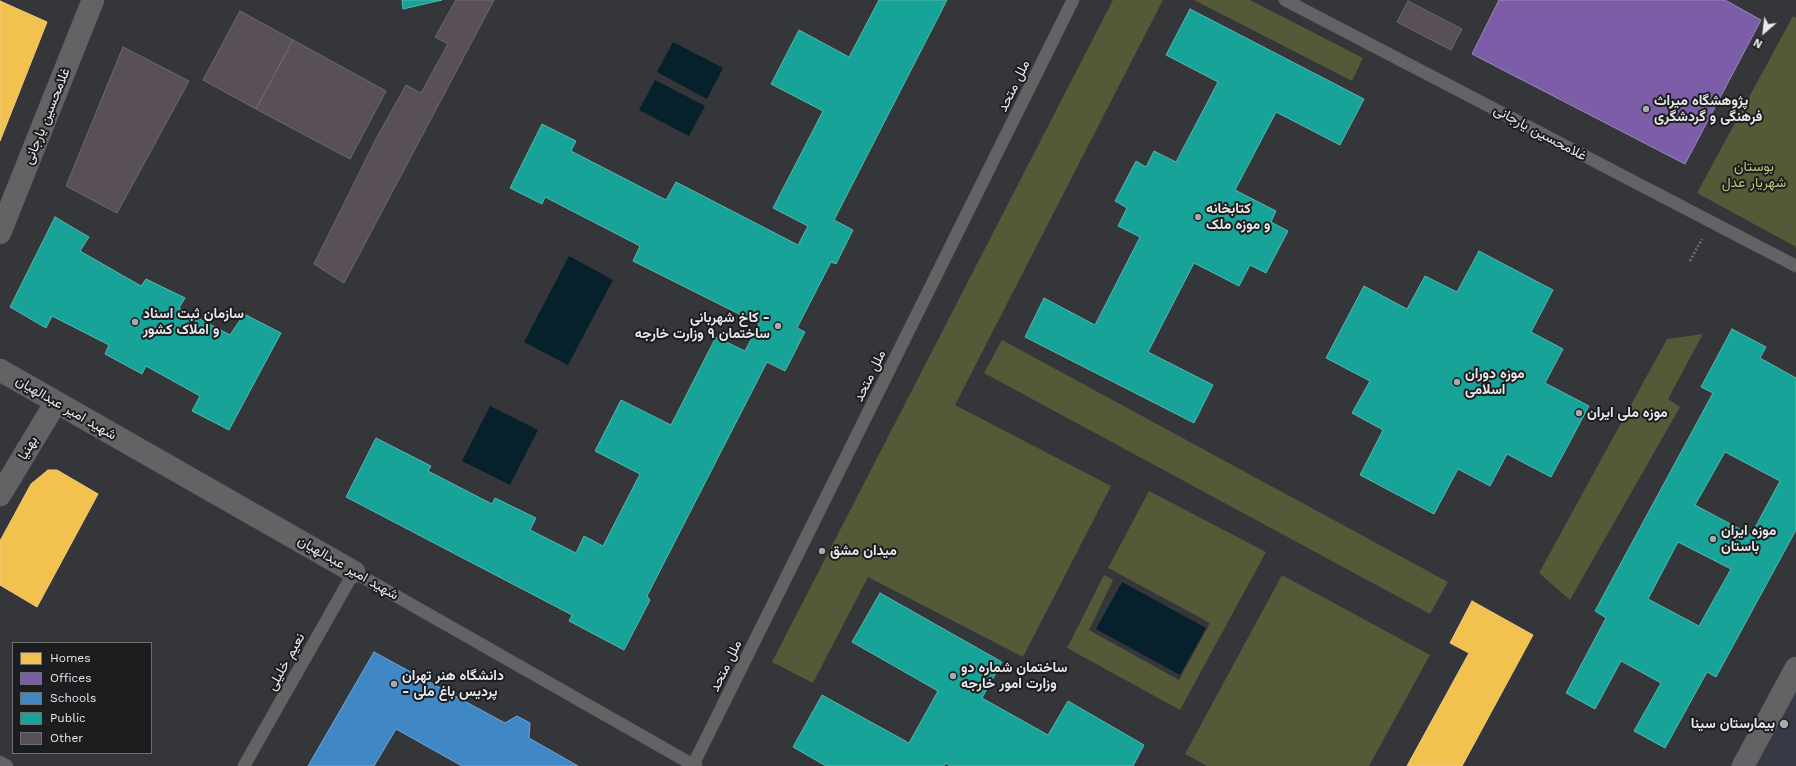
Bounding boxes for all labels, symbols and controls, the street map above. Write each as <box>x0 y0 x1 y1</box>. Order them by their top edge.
north arrow <box>1744 12 1784 52</box>
text: N <box>1751 35 1765 51</box>
street label: ملل متحد <box>994 57 1034 115</box>
street label: غلامحسین یارجانی <box>20 65 74 167</box>
place label: پژوهشگاه میراث فرهنگی و گردشگری <box>1654 93 1762 126</box>
street label: غلامحسین یارجانی <box>1491 101 1589 165</box>
marker: پژوهشگاه میراث فرهنگی و گردشگری <box>1641 104 1651 114</box>
park label: بوستان شهریار عدل <box>1722 159 1786 192</box>
place label: کتابخانه و موزه ملک <box>1206 201 1271 234</box>
marker: کتابخانه و موزه ملک <box>1193 212 1203 222</box>
place label: سازمان ثبت اسناد و املاک کشور <box>143 306 244 338</box>
place label: کاخ شهربانی - ساختمان ۹ وزارت خارجه <box>635 310 770 342</box>
marker: سازمان ثبت اسناد و املاک کشور <box>130 317 140 327</box>
marker: کاخ شهربانی - ساختمان ۹ وزارت خارجه <box>773 321 783 331</box>
street label: ملل متحد <box>850 347 890 405</box>
place label: موزه دوران اسلامی <box>1465 366 1525 398</box>
street label: شهید امیر عبدالهیان <box>13 372 119 444</box>
marker: موزه دوران اسلامی <box>1452 377 1462 387</box>
place label: موزه ملی ایران <box>1587 405 1668 421</box>
marker: موزه ملی ایران <box>1574 408 1584 418</box>
street label: بهنیا <box>14 433 42 463</box>
place label: موزه ایران باستان <box>1721 523 1776 556</box>
street label: شهید امیر عبدالهیان <box>295 532 401 604</box>
marker: موزه ایران باستان <box>1708 534 1718 544</box>
place label: میدان مشق <box>830 543 897 559</box>
marker: میدان مشق <box>817 546 827 556</box>
street label: نعیم خلیلی <box>263 630 309 694</box>
street label: ملل متحد <box>706 637 746 695</box>
legend <box>12 642 152 754</box>
text: Homes <box>50 651 91 665</box>
place label: ساختمان شماره دو وزارت امور خارجه <box>961 660 1068 692</box>
place label: دانشگاه هنر تهران - پردیس باغ ملی <box>402 668 504 700</box>
text: Offices <box>50 671 92 685</box>
marker: ساختمان شماره دو وزارت امور خارجه <box>948 671 958 681</box>
marker: دانشگاه هنر تهران - پردیس باغ ملی <box>389 679 399 689</box>
text: Schools <box>50 691 96 705</box>
text: Public <box>50 711 86 725</box>
place label: بیمارستان سینا <box>1691 716 1775 732</box>
marker: بیمارستان سینا <box>1778 718 1790 730</box>
text: Other <box>50 731 83 745</box>

